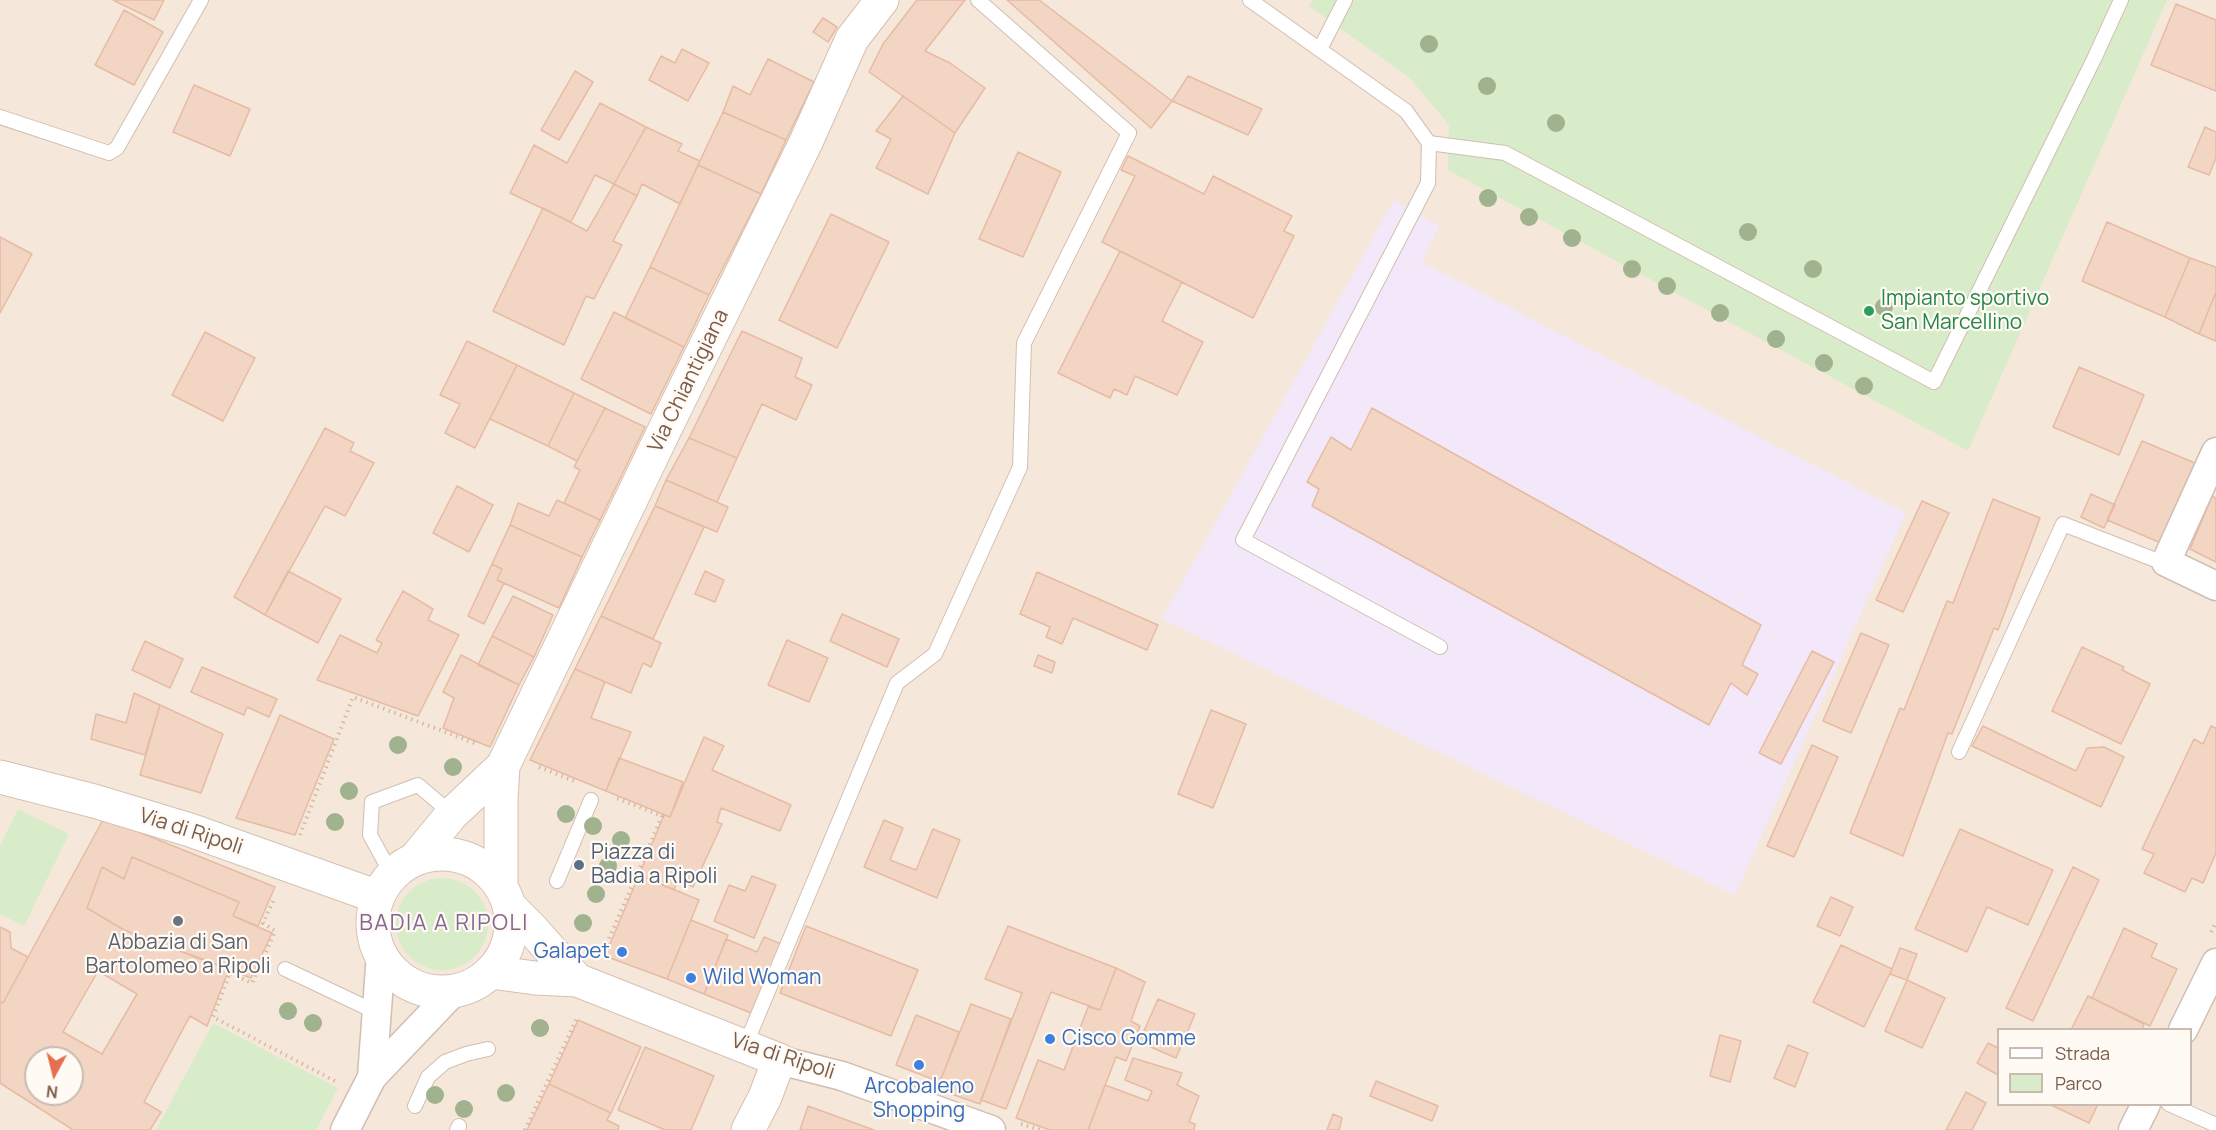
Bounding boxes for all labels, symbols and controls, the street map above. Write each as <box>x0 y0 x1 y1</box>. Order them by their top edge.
place label: Impianto sportivo San Marcellino <box>1881 286 2049 336</box>
marker: Impianto sportivo San Marcellino <box>1862 304 1876 318</box>
street label: Via Chiantigiana <box>643 305 735 457</box>
street label: Via di Ripoli <box>136 803 246 861</box>
place label: Piazza di Badia a Ripoli <box>591 840 717 890</box>
marker: Piazza di Badia a Ripoli <box>572 858 586 872</box>
district label: BADIA A RIPOLI <box>359 911 529 937</box>
marker: Abbazia di San Bartolomeo a Ripoli <box>171 914 185 928</box>
place label: Abbazia di San Bartolomeo a Ripoli <box>85 930 271 980</box>
place label: Galapet <box>534 939 610 965</box>
marker: Galapet <box>615 945 629 959</box>
place label: Wild Woman <box>703 965 821 991</box>
marker: Wild Woman <box>684 971 698 985</box>
place label: Cisco Gomme <box>1062 1026 1196 1052</box>
street label: Via di Ripoli <box>728 1028 838 1086</box>
legend <box>1997 1028 2192 1106</box>
marker: Cisco Gomme <box>1043 1032 1057 1046</box>
text: Strada <box>2055 1041 2110 1065</box>
north arrow <box>24 1046 84 1106</box>
marker: Arcobaleno Shopping <box>912 1058 926 1072</box>
text: Parco <box>2055 1071 2102 1095</box>
place label: Arcobaleno Shopping <box>864 1074 974 1124</box>
text: N <box>45 1080 59 1103</box>

